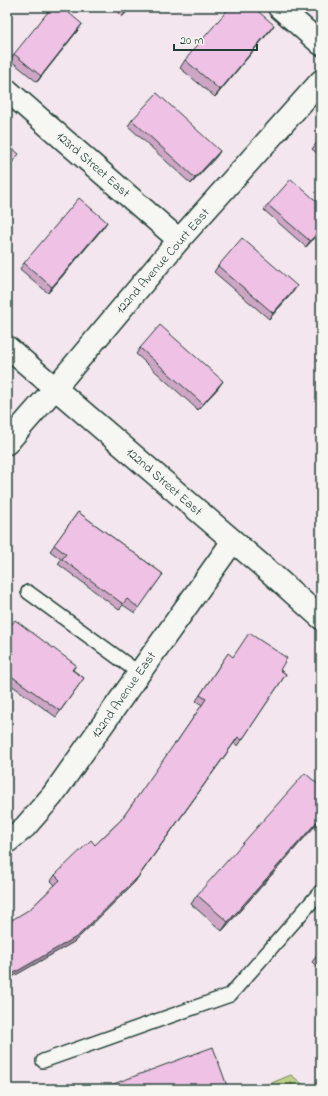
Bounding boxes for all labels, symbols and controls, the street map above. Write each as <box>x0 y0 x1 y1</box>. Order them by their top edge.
scale bar <box>174 26 257 52</box>
text: 20 m <box>180 32 203 50</box>
street label: 123rd Street East <box>52 128 135 203</box>
street label: 122nd Avenue Court East <box>112 203 215 318</box>
street label: 122nd Street East <box>122 443 207 521</box>
street label: 122nd Avenue East <box>87 647 161 742</box>

